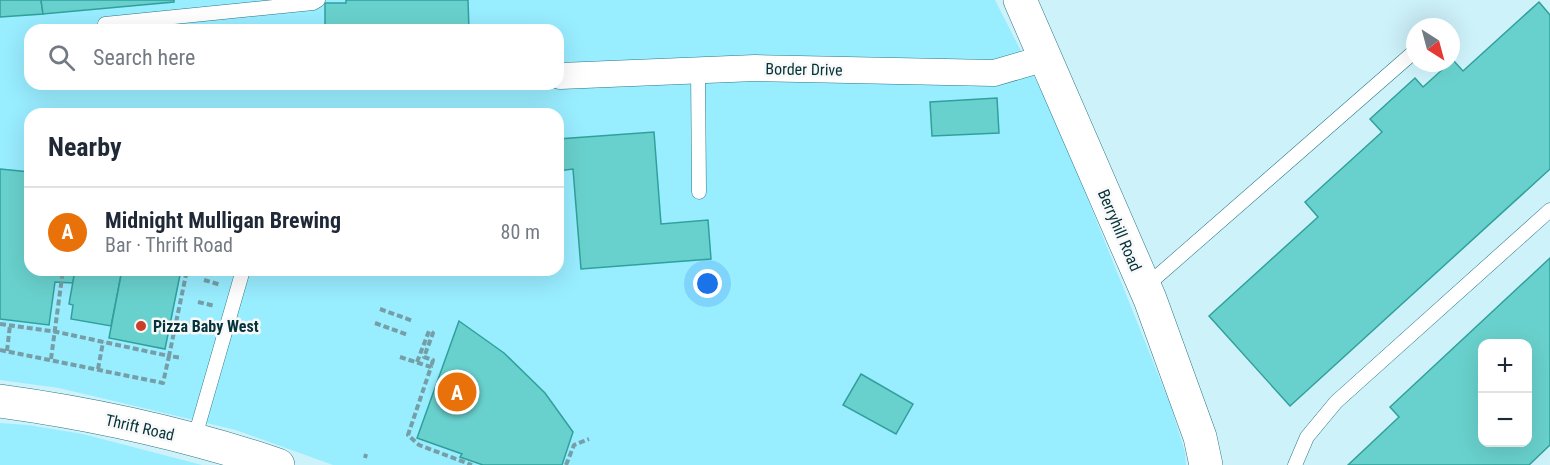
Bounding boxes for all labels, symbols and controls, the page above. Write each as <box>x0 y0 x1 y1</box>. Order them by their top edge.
north arrow <box>1406 18 1460 72</box>
search box <box>24 24 564 90</box>
icon: search <box>45 41 78 74</box>
text: Search here <box>93 45 195 70</box>
street label: Border Drive <box>765 59 843 80</box>
text: Nearby <box>48 132 122 162</box>
street label: Berryhill Road <box>1094 186 1145 274</box>
text: Midnight Mulligan Brewing <box>105 208 341 233</box>
text: A <box>62 220 73 244</box>
text: 80 m <box>501 220 540 244</box>
text: Bar · Thrift Road <box>105 233 233 257</box>
your location <box>693 269 722 298</box>
place label: Pizza Baby West <box>153 317 259 336</box>
marker: Pizza Baby West <box>134 319 148 333</box>
map controls <box>1478 339 1532 447</box>
button: + <box>1478 339 1532 393</box>
pin: A <box>438 370 476 414</box>
button: − <box>1478 393 1532 447</box>
street label: Thrift Road <box>104 410 176 445</box>

